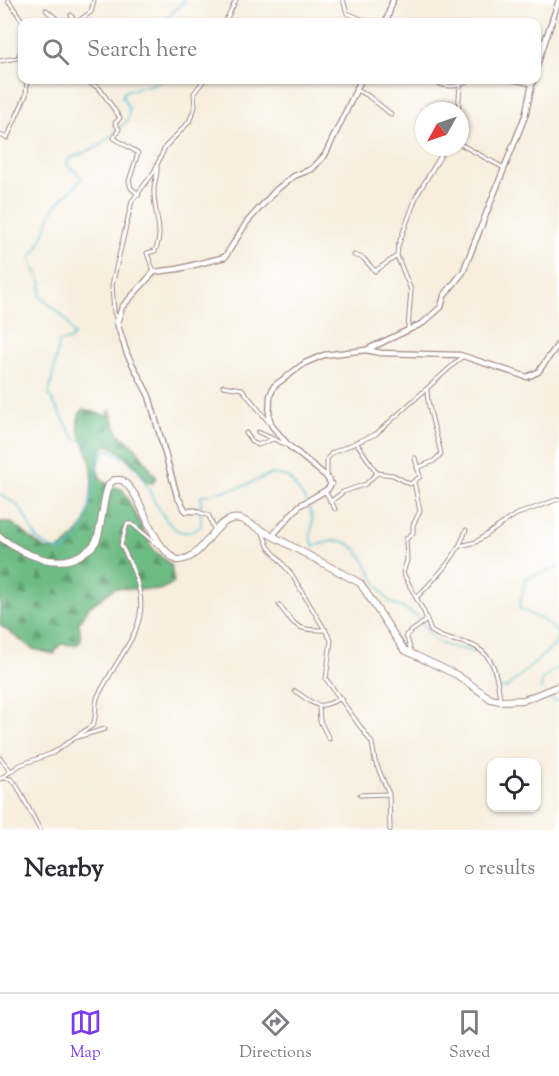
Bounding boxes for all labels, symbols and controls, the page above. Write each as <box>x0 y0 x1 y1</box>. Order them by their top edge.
search box <box>18 18 541 84</box>
icon: search <box>39 35 72 68</box>
text: Search here <box>87 35 197 67</box>
north arrow <box>415 102 469 156</box>
map controls <box>487 758 541 812</box>
button: locate <box>487 758 541 812</box>
text: Nearby <box>24 851 104 888</box>
text: 0 results <box>464 855 535 884</box>
tab: Map <box>69 1006 102 1065</box>
tab: Directions <box>239 1006 312 1065</box>
tab: Saved <box>449 1006 490 1065</box>

